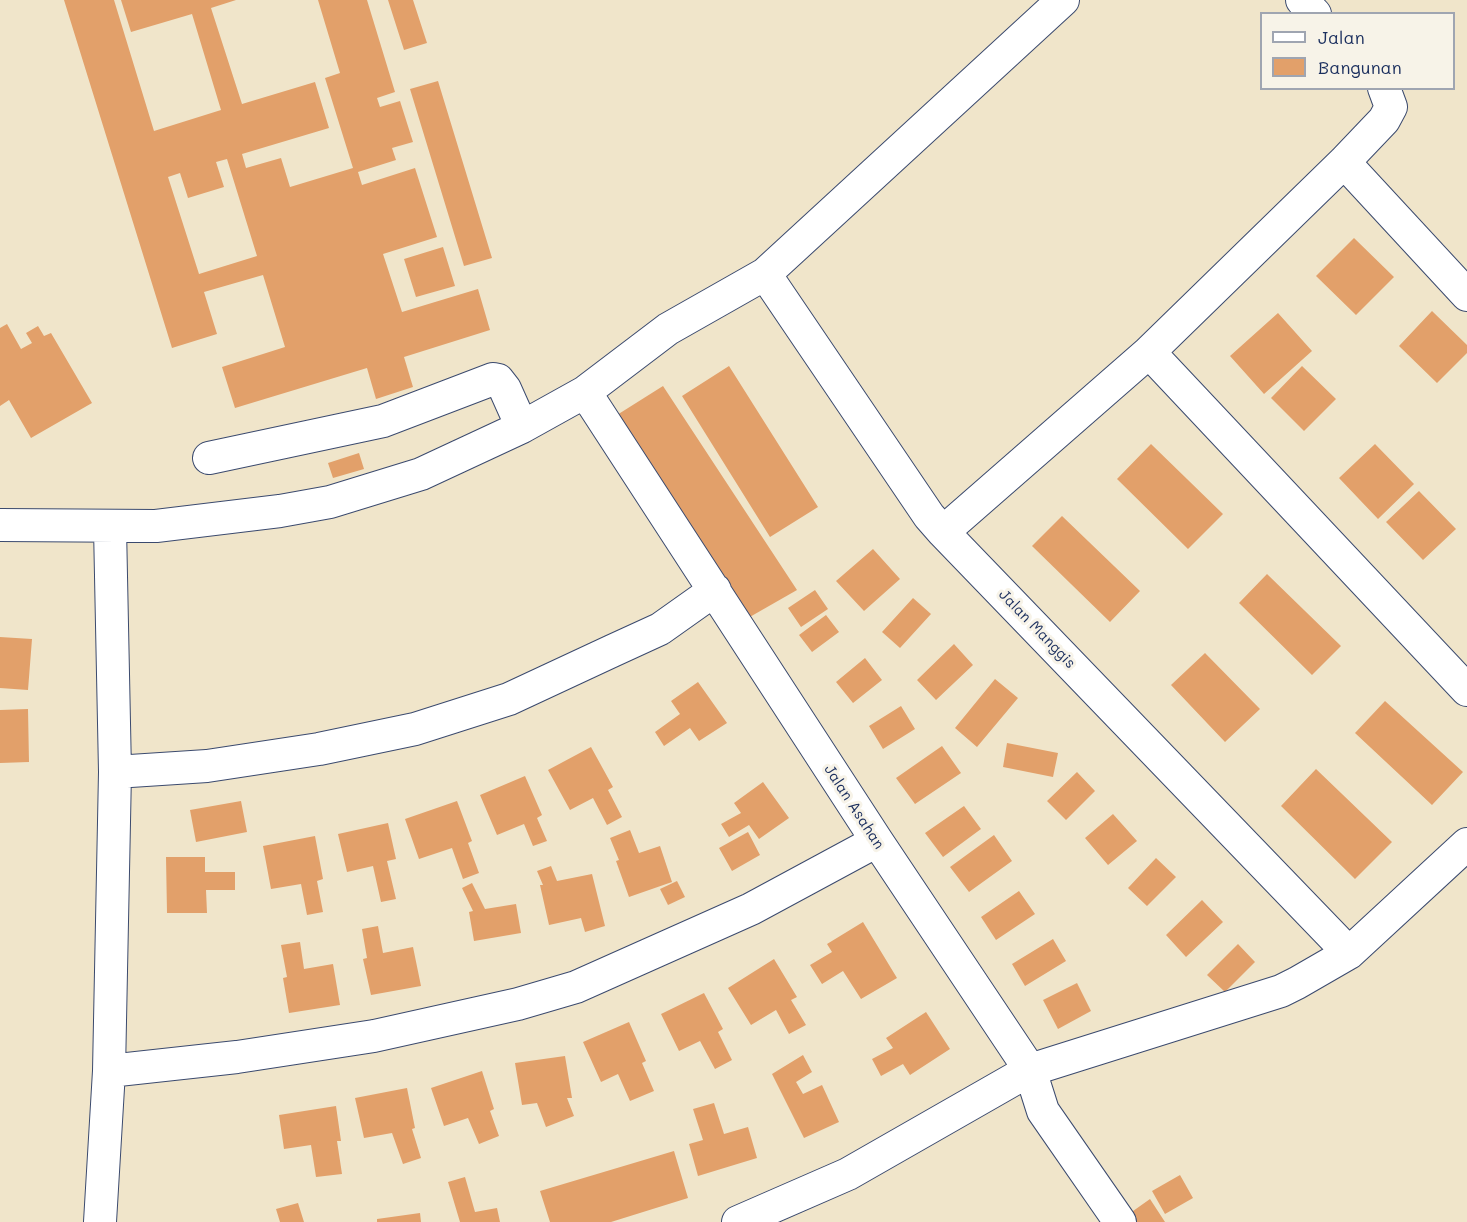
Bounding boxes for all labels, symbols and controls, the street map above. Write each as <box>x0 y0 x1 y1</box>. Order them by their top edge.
legend <box>1260 12 1455 90</box>
text: Jalan <box>1318 25 1365 49</box>
text: Bangunan <box>1318 55 1402 79</box>
street label: Jalan Manggis <box>995 586 1079 672</box>
street label: Jalan Asahan <box>820 761 888 853</box>

